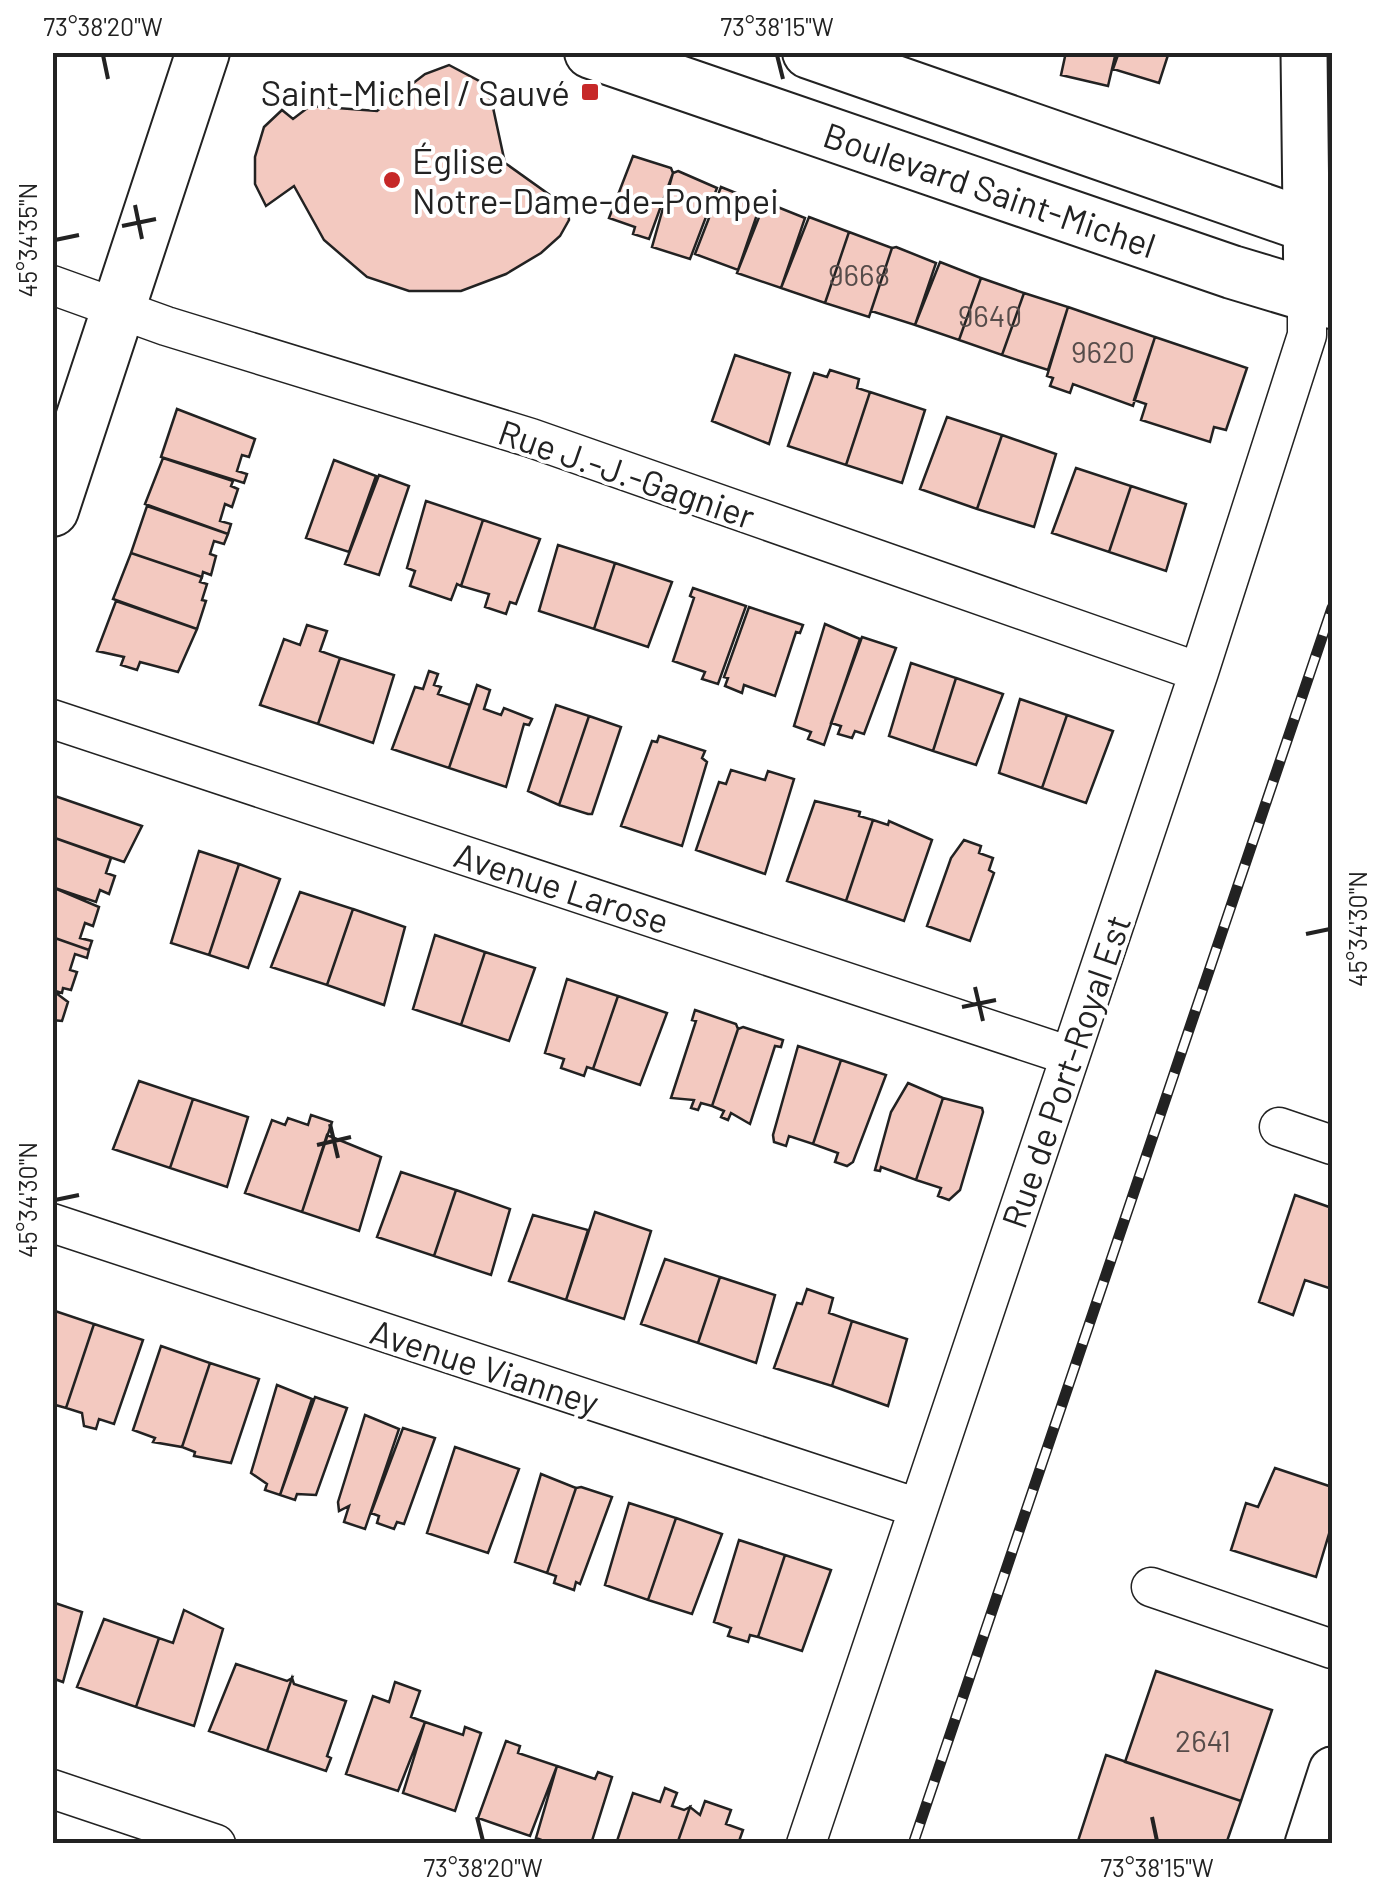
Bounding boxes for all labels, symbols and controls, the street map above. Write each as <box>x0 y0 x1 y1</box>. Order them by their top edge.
text: 73°38'20"W <box>43 11 163 41</box>
text: 73°38'15"W <box>720 11 834 41</box>
place label: Saint-Michel / Sauvé <box>261 71 570 113</box>
marker: Saint-Michel / Sauvé <box>579 81 601 103</box>
street label: Boulevard Saint-Michel <box>818 112 1162 266</box>
place label: Église Notre-Dame-de-Pompei <box>412 139 779 221</box>
marker: Église Notre-Dame-de-Pompei <box>381 169 403 191</box>
text: 45°34'35"N <box>12 183 42 297</box>
house number: 9668 <box>828 256 890 292</box>
house number: 9640 <box>958 297 1022 333</box>
house number: 9620 <box>1071 333 1135 369</box>
street label: Rue J.-J.-Gagnier <box>494 410 761 537</box>
street label: Avenue Larose <box>449 833 675 941</box>
text: 45°34'30"N <box>1342 871 1372 987</box>
street label: Rue de Port-Royal Est <box>992 909 1138 1233</box>
text: 45°34'30"N <box>12 1142 42 1258</box>
street label: Avenue Vianney <box>366 1309 604 1423</box>
house number: 2641 <box>1175 1722 1231 1758</box>
text: 73°38'20"W <box>423 1852 543 1882</box>
text: 73°38'15"W <box>1100 1852 1214 1882</box>

